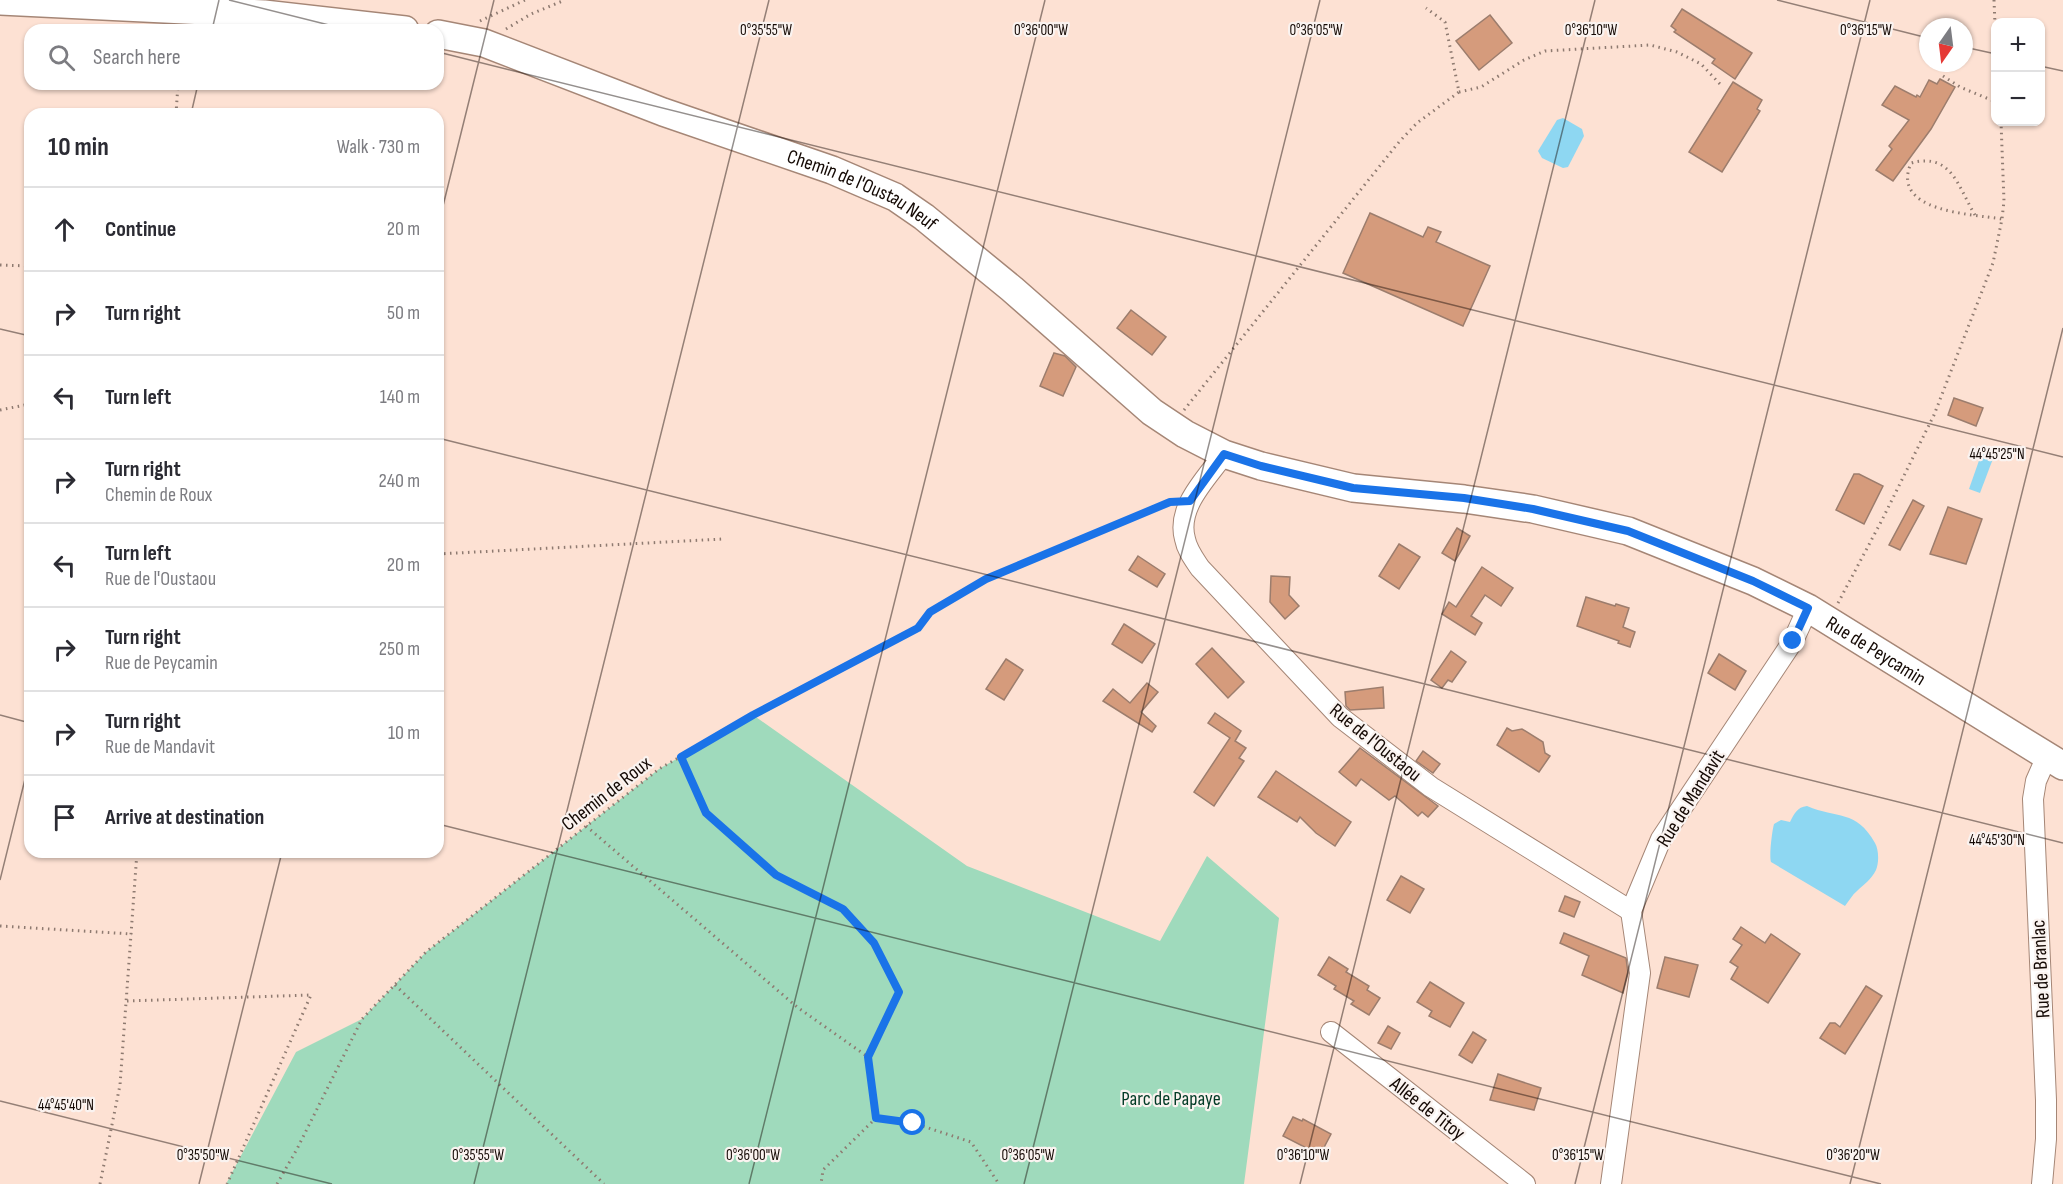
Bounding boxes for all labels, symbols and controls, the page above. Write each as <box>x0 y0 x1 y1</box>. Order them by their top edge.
north arrow <box>1919 18 1973 72</box>
map controls <box>1991 18 2045 126</box>
button: + <box>1991 18 2045 72</box>
text: 0°35'55"W <box>740 21 792 40</box>
text: 0°36'00"W <box>1014 21 1068 40</box>
text: 0°36'05"W <box>1289 21 1343 40</box>
text: 0°36'10"W <box>1565 21 1617 40</box>
text: 0°36'15"W <box>1840 21 1892 40</box>
search box <box>24 24 444 90</box>
icon: search <box>45 41 78 74</box>
text: Search here <box>93 44 180 71</box>
button: − <box>1991 72 2045 126</box>
text: 10 min <box>48 132 109 163</box>
text: Walk · 730 m <box>337 135 420 159</box>
street label: Chemin de l'Oustau Neuf <box>784 145 942 236</box>
icon: ahead <box>48 213 81 246</box>
text: Continue <box>105 216 176 243</box>
text: 20 m <box>387 217 420 241</box>
icon: right <box>48 297 81 330</box>
text: Turn right <box>105 300 181 327</box>
text: 50 m <box>387 301 420 325</box>
icon: left <box>48 381 81 414</box>
text: Turn left <box>105 384 171 411</box>
text: 140 m <box>380 385 420 409</box>
text: 44°45'25"N <box>1969 445 2025 464</box>
text: Turn right <box>105 456 181 483</box>
icon: right <box>48 465 81 498</box>
text: 240 m <box>379 469 420 493</box>
text: Chemin de Roux <box>105 483 212 507</box>
text: Turn left <box>105 540 171 567</box>
icon: left <box>48 549 81 582</box>
text: 20 m <box>387 553 420 577</box>
text: Rue de l'Oustaou <box>105 567 216 591</box>
street label: Rue de Peycamin <box>1821 611 1930 691</box>
text: Turn right <box>105 624 181 651</box>
route end <box>1779 627 1805 653</box>
icon: right <box>48 633 81 666</box>
text: 250 m <box>379 637 420 661</box>
text: Rue de Peycamin <box>105 651 218 675</box>
street label: Rue de l'Oustaou <box>1325 699 1426 787</box>
text: Turn right <box>105 708 181 735</box>
icon: right <box>48 717 81 750</box>
text: 10 m <box>388 721 420 745</box>
text: Rue de Mandavit <box>105 735 215 759</box>
street label: Rue de Mandavit <box>1652 746 1730 852</box>
street label: Chemin de Roux <box>557 751 657 836</box>
icon: arrive <box>48 801 81 834</box>
text: Arrive at destination <box>105 804 264 831</box>
text: 44°45'30"N <box>1969 831 2025 850</box>
street label: Rue de Branlac <box>2026 919 2056 1019</box>
street label: Allée de Titoy <box>1384 1071 1470 1146</box>
park label: Parc de Papaye <box>1121 1087 1221 1111</box>
text: 44°45'40"N <box>38 1096 94 1115</box>
route start <box>899 1109 925 1135</box>
text: 0°35'50"W <box>177 1146 230 1165</box>
text: 0°35'55"W <box>452 1146 504 1165</box>
text: 0°36'00"W <box>726 1146 780 1165</box>
text: 0°36'05"W <box>1001 1146 1055 1165</box>
text: 0°36'10"W <box>1277 1146 1329 1165</box>
text: 0°36'15"W <box>1552 1146 1604 1165</box>
text: 0°36'20"W <box>1826 1146 1880 1165</box>

